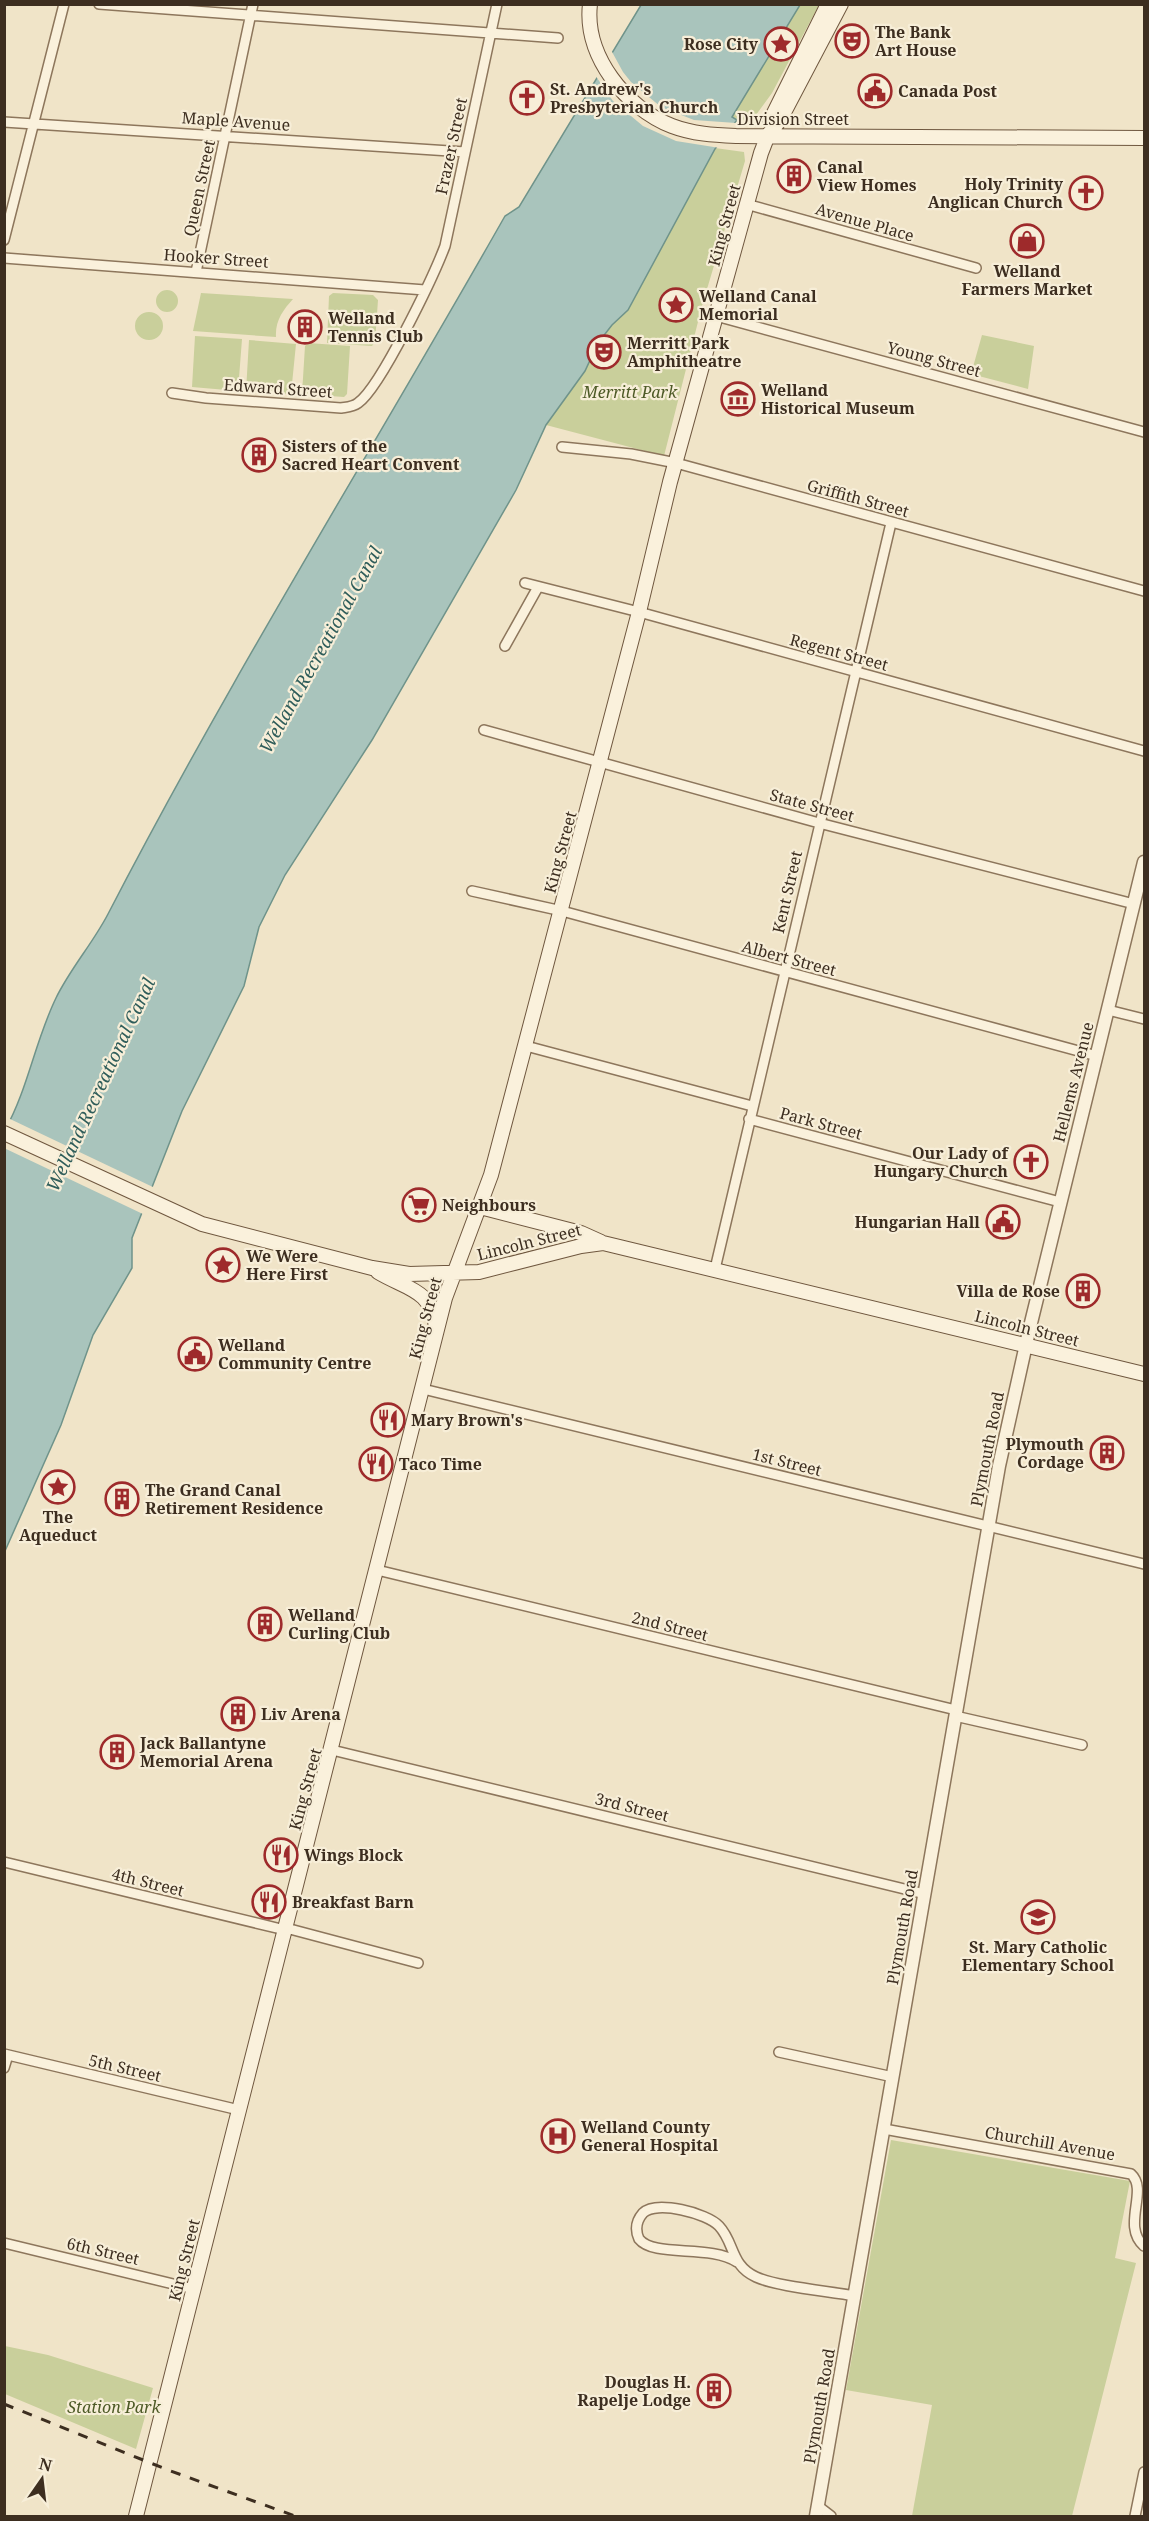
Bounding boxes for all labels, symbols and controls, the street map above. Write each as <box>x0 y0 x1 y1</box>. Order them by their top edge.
place label: The Bank Art House <box>875 21 957 61</box>
theatre icon: The Bank Art House <box>834 23 870 59</box>
place icon: Rose City <box>763 26 799 62</box>
place label: Rose City <box>684 33 759 55</box>
public building icon: Canada Post <box>857 73 893 109</box>
place label: St. Andrew's Presbyterian Church <box>550 78 719 118</box>
church icon: St. Andrew's Presbyterian Church <box>509 80 545 116</box>
place label: Canada Post <box>898 80 997 102</box>
street label: Frazer Street <box>430 95 472 197</box>
street label: Maple Avenue <box>181 106 291 136</box>
street label: Division Street <box>737 108 849 130</box>
street label: Queen Street <box>178 137 220 238</box>
place label: Canal View Homes <box>817 156 917 196</box>
building icon: Canal View Homes <box>776 158 812 194</box>
place label: Holy Trinity Anglican Church <box>928 173 1064 213</box>
church icon: Holy Trinity Anglican Church <box>1068 175 1104 211</box>
street label: King Street <box>702 181 746 268</box>
street label: Avenue Place <box>813 197 917 247</box>
shop icon: Welland Farmers Market <box>1009 223 1045 259</box>
street label: Hooker Street <box>163 243 270 273</box>
place label: Welland Farmers Market <box>961 260 1093 300</box>
place label: Welland Canal Memorial <box>699 285 817 325</box>
place icon: Welland Canal Memorial <box>658 287 694 323</box>
place label: Welland Tennis Club <box>328 307 423 347</box>
building icon: Welland Tennis Club <box>287 309 323 345</box>
place label: Merritt Park Amphitheatre <box>627 332 741 372</box>
theatre icon: Merritt Park Amphitheatre <box>586 334 622 370</box>
street label: Young Street <box>884 336 984 382</box>
street label: Edward Street <box>223 373 333 403</box>
place label: Welland Historical Museum <box>761 379 915 419</box>
park label: Merritt Park <box>582 381 678 403</box>
museum icon: Welland Historical Museum <box>720 381 756 417</box>
place label: Sisters of the Sacred Heart Convent <box>282 435 460 475</box>
building icon: Sisters of the Sacred Heart Convent <box>241 437 277 473</box>
street label: Griffith Street <box>805 474 912 522</box>
water label: Welland Recreational Canal <box>253 541 387 757</box>
street label: Regent Street <box>787 628 891 676</box>
street label: State Street <box>767 783 857 827</box>
street label: King Street <box>538 808 582 895</box>
street label: Kent Street <box>767 848 807 935</box>
street label: Albert Street <box>740 935 839 981</box>
water label: Welland Recreational Canal <box>40 973 160 1195</box>
street label: Hellems Avenue <box>1047 1019 1099 1145</box>
street label: Park Street <box>777 1101 865 1145</box>
place label: Our Lady of Hungary Church <box>874 1142 1009 1182</box>
church icon: Our Lady of Hungary Church <box>1013 1144 1049 1180</box>
supermarket icon: Neighbours <box>401 1187 437 1223</box>
place label: Neighbours <box>442 1194 536 1216</box>
public building icon: Hungarian Hall <box>985 1204 1021 1240</box>
place label: Hungarian Hall <box>855 1211 980 1233</box>
street label: Lincoln Street <box>475 1218 584 1266</box>
place label: We Were Here First <box>246 1245 329 1285</box>
place icon: We Were Here First <box>205 1247 241 1283</box>
building icon: Villa de Rose <box>1065 1273 1101 1309</box>
street label: King Street <box>403 1274 447 1361</box>
place label: Villa de Rose <box>956 1280 1060 1302</box>
street label: Lincoln Street <box>973 1304 1082 1352</box>
place label: Welland Community Centre <box>218 1334 372 1374</box>
public building icon: Welland Community Centre <box>177 1336 213 1372</box>
street label: Plymouth Road <box>965 1389 1009 1508</box>
restaurant icon: Mary Brown's <box>370 1402 406 1438</box>
place label: Mary Brown's <box>411 1409 523 1431</box>
place label: Plymouth Cordage <box>1005 1433 1084 1473</box>
building icon: Plymouth Cordage <box>1089 1435 1125 1471</box>
street label: 1st Street <box>750 1443 824 1481</box>
restaurant icon: Taco Time <box>358 1446 394 1482</box>
place label: Taco Time <box>399 1453 482 1475</box>
place icon: The Aqueduct <box>40 1469 76 1505</box>
place label: The Grand Canal Retirement Residence <box>145 1479 323 1519</box>
building icon: The Grand Canal Retirement Residence <box>104 1481 140 1517</box>
place label: The Aqueduct <box>19 1506 97 1546</box>
place label: Welland Curling Club <box>288 1604 390 1644</box>
building icon: Welland Curling Club <box>247 1606 283 1642</box>
street label: 2nd Street <box>630 1606 711 1646</box>
building icon: Liv Arena <box>220 1696 256 1732</box>
place label: Liv Arena <box>261 1703 341 1725</box>
place label: Jack Ballantyne Memorial Arena <box>139 1732 274 1772</box>
building icon: Jack Ballantyne Memorial Arena <box>99 1734 135 1770</box>
street label: King Street <box>283 1745 327 1832</box>
street label: 3rd Street <box>593 1787 671 1827</box>
restaurant icon: Wings Block <box>263 1837 299 1873</box>
place label: Wings Block <box>304 1844 404 1866</box>
street label: 4th Street <box>110 1862 187 1902</box>
street label: Plymouth Road <box>881 1867 923 1986</box>
restaurant icon: Breakfast Barn <box>251 1884 287 1920</box>
place label: Breakfast Barn <box>292 1891 414 1913</box>
school or university icon: St. Mary Catholic Elementary School <box>1020 1899 1056 1935</box>
place label: St. Mary Catholic Elementary School <box>962 1936 1115 1976</box>
street label: 5th Street <box>87 2049 164 2087</box>
place label: Welland County General Hospital <box>581 2116 718 2156</box>
hospital icon: Welland County General Hospital <box>540 2118 576 2154</box>
street label: Churchill Avenue <box>983 2121 1117 2165</box>
street label: King Street <box>163 2216 205 2303</box>
street label: 6th Street <box>65 2232 142 2270</box>
street label: Plymouth Road <box>798 2346 840 2465</box>
place label: Douglas H. Rapelje Lodge <box>577 2371 691 2411</box>
building icon: Douglas H. Rapelje Lodge <box>696 2373 732 2409</box>
park label: Station Park <box>67 2396 162 2418</box>
north arrow <box>12 2449 72 2509</box>
text: N <box>37 2452 55 2477</box>

